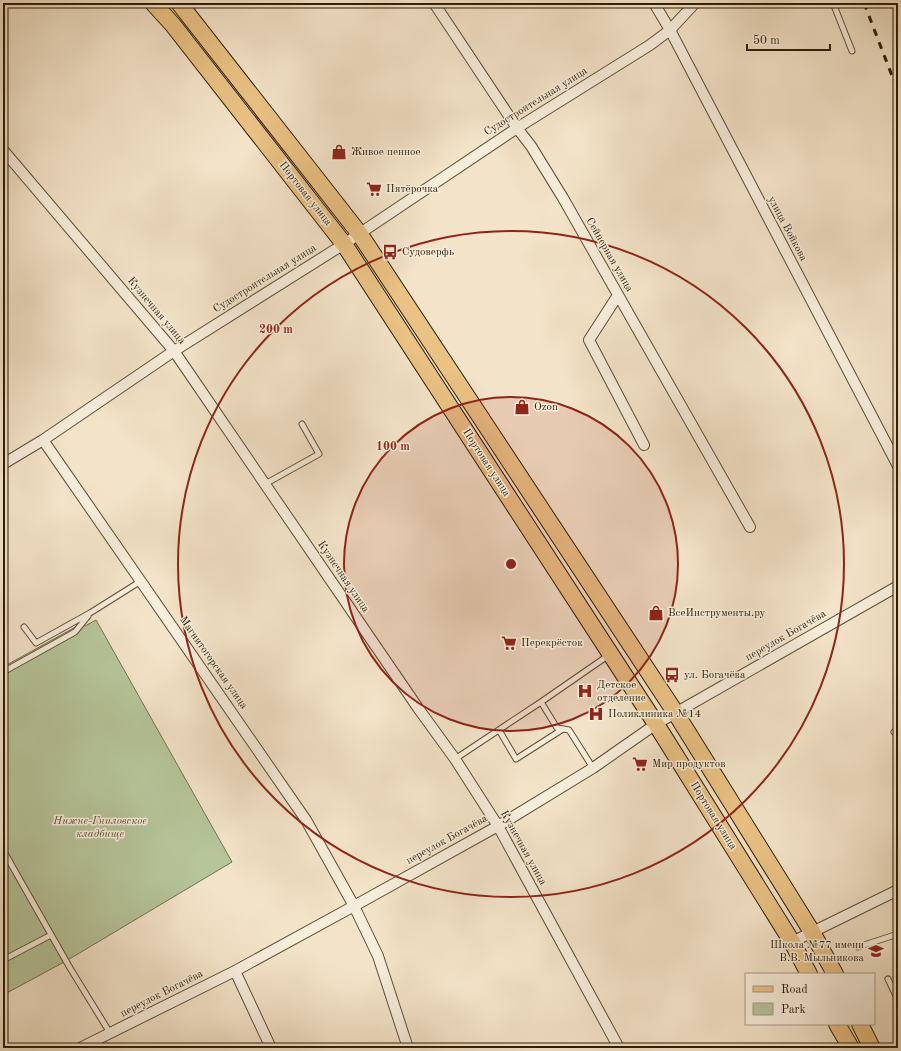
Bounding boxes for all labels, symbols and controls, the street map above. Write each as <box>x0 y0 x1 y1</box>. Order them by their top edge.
scale bar <box>747 26 830 52</box>
text: 50 m <box>753 34 780 47</box>
street label: Судостроительная улица <box>482 65 590 138</box>
shop icon: Живое пенное <box>330 143 348 161</box>
place label: Живое пенное <box>351 147 421 158</box>
street label: Портовая улица <box>277 160 334 229</box>
supermarket icon: Пятёрочка <box>365 180 383 198</box>
place label: Пятёрочка <box>386 184 439 195</box>
street label: улица Войкова <box>765 195 809 264</box>
street label: Сейнерная улица <box>583 216 635 294</box>
street label: Судостроительная улица <box>211 242 319 315</box>
bus stop icon: Судоверфь <box>381 243 399 261</box>
place label: Судоверфь <box>402 247 454 258</box>
street label: Кузнечная улица <box>125 275 187 347</box>
text: 200 m <box>259 324 293 336</box>
shop icon: Ozon <box>513 398 531 416</box>
place label: Ozon <box>534 402 558 413</box>
street label: Портовая улица <box>460 427 512 499</box>
text: 100 m <box>376 441 410 453</box>
street label: Кузнечная улица <box>315 539 371 615</box>
centre of rings <box>504 557 518 571</box>
shop icon: ВсеИнструменты.ру <box>647 604 665 622</box>
place label: ВсеИнструменты.ру <box>668 608 766 619</box>
street label: переулок Богачёва <box>744 608 829 664</box>
street label: Магнитогорская улица <box>177 615 249 712</box>
supermarket icon: Перекрёсток <box>500 634 518 652</box>
place label: Перекрёсток <box>521 638 583 649</box>
bus stop icon: ул. Богачёва <box>663 666 681 684</box>
place label: ул. Богачёва <box>684 670 746 681</box>
place label: Детское отделение <box>597 680 646 704</box>
hospital icon: Детское отделение <box>576 682 594 700</box>
hospital icon: Поликлиника №14 <box>587 705 605 723</box>
place label: Поликлиника №14 <box>608 709 701 720</box>
supermarket icon: Мир продуктов <box>631 755 649 773</box>
place label: Мир продуктов <box>652 759 725 770</box>
street label: Портовая улица <box>688 780 739 853</box>
street label: Кузнечная улица <box>498 809 548 888</box>
street label: переулок Богачёва <box>405 813 490 867</box>
park label: Нижне-Гниловское кладбище <box>52 816 147 840</box>
place label: Школа №77 имени В.В. Мыльникова <box>770 940 865 964</box>
school or university icon: Школа №77 имени В.В. Мыльникова <box>867 942 885 960</box>
street label: переулок Богачёва <box>119 968 206 1020</box>
legend <box>745 973 875 1025</box>
text: Road <box>781 984 808 996</box>
text: Park <box>781 1004 806 1016</box>

